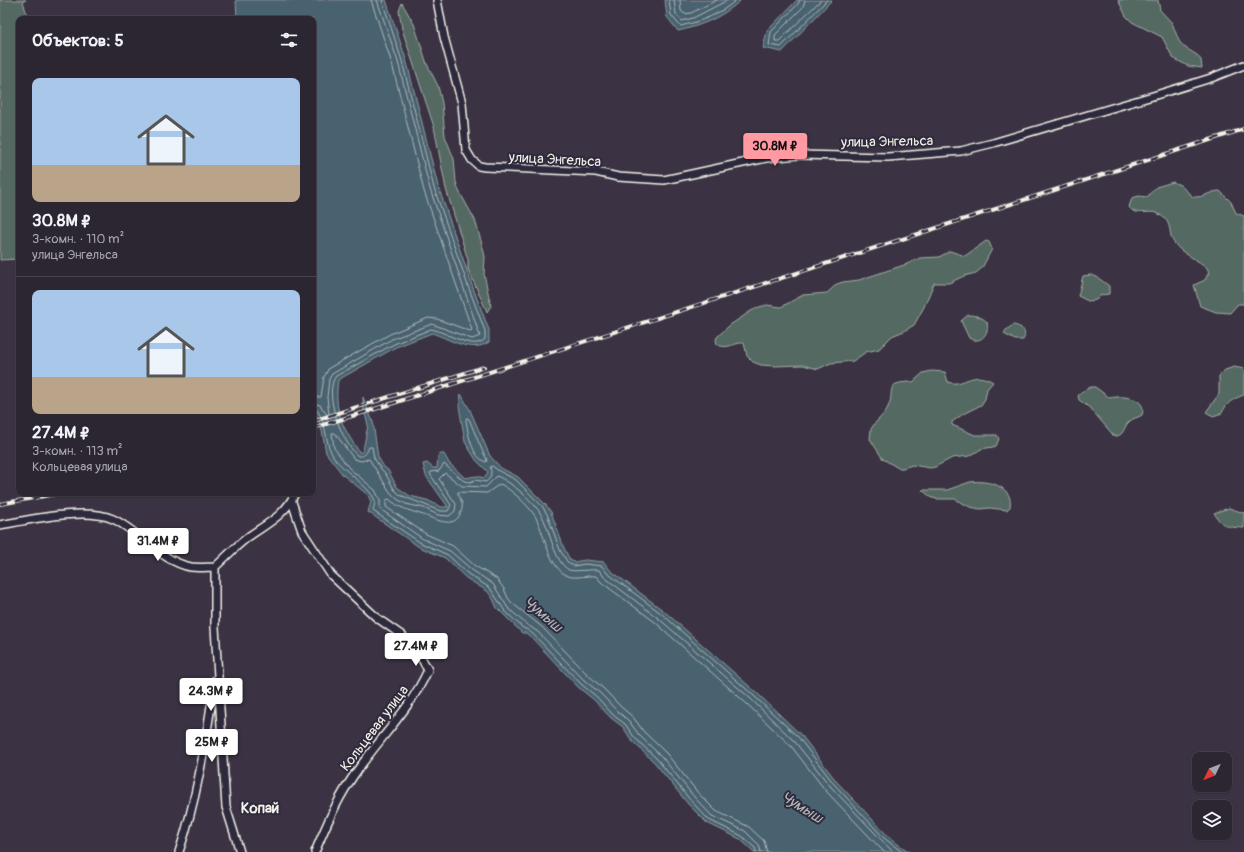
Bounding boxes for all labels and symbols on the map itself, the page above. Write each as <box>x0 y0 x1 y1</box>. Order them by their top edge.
street label: улица Энгельса <box>840 132 933 151</box>
pin: 30.8M ₽ <box>738 133 812 167</box>
street label: улица Энгельса <box>507 149 602 170</box>
pin: 31.4M ₽ <box>121 528 195 562</box>
water label: Чумыш <box>519 592 567 637</box>
pin: 27.4M ₽ <box>379 633 453 667</box>
pin: 24.3M ₽ <box>174 678 248 712</box>
street label: Кольцевая улица <box>337 682 412 775</box>
pin: 25M ₽ <box>184 729 240 763</box>
north arrow <box>1192 752 1232 792</box>
water label: Чумыш <box>777 787 827 828</box>
district label: Копай <box>241 799 279 818</box>

